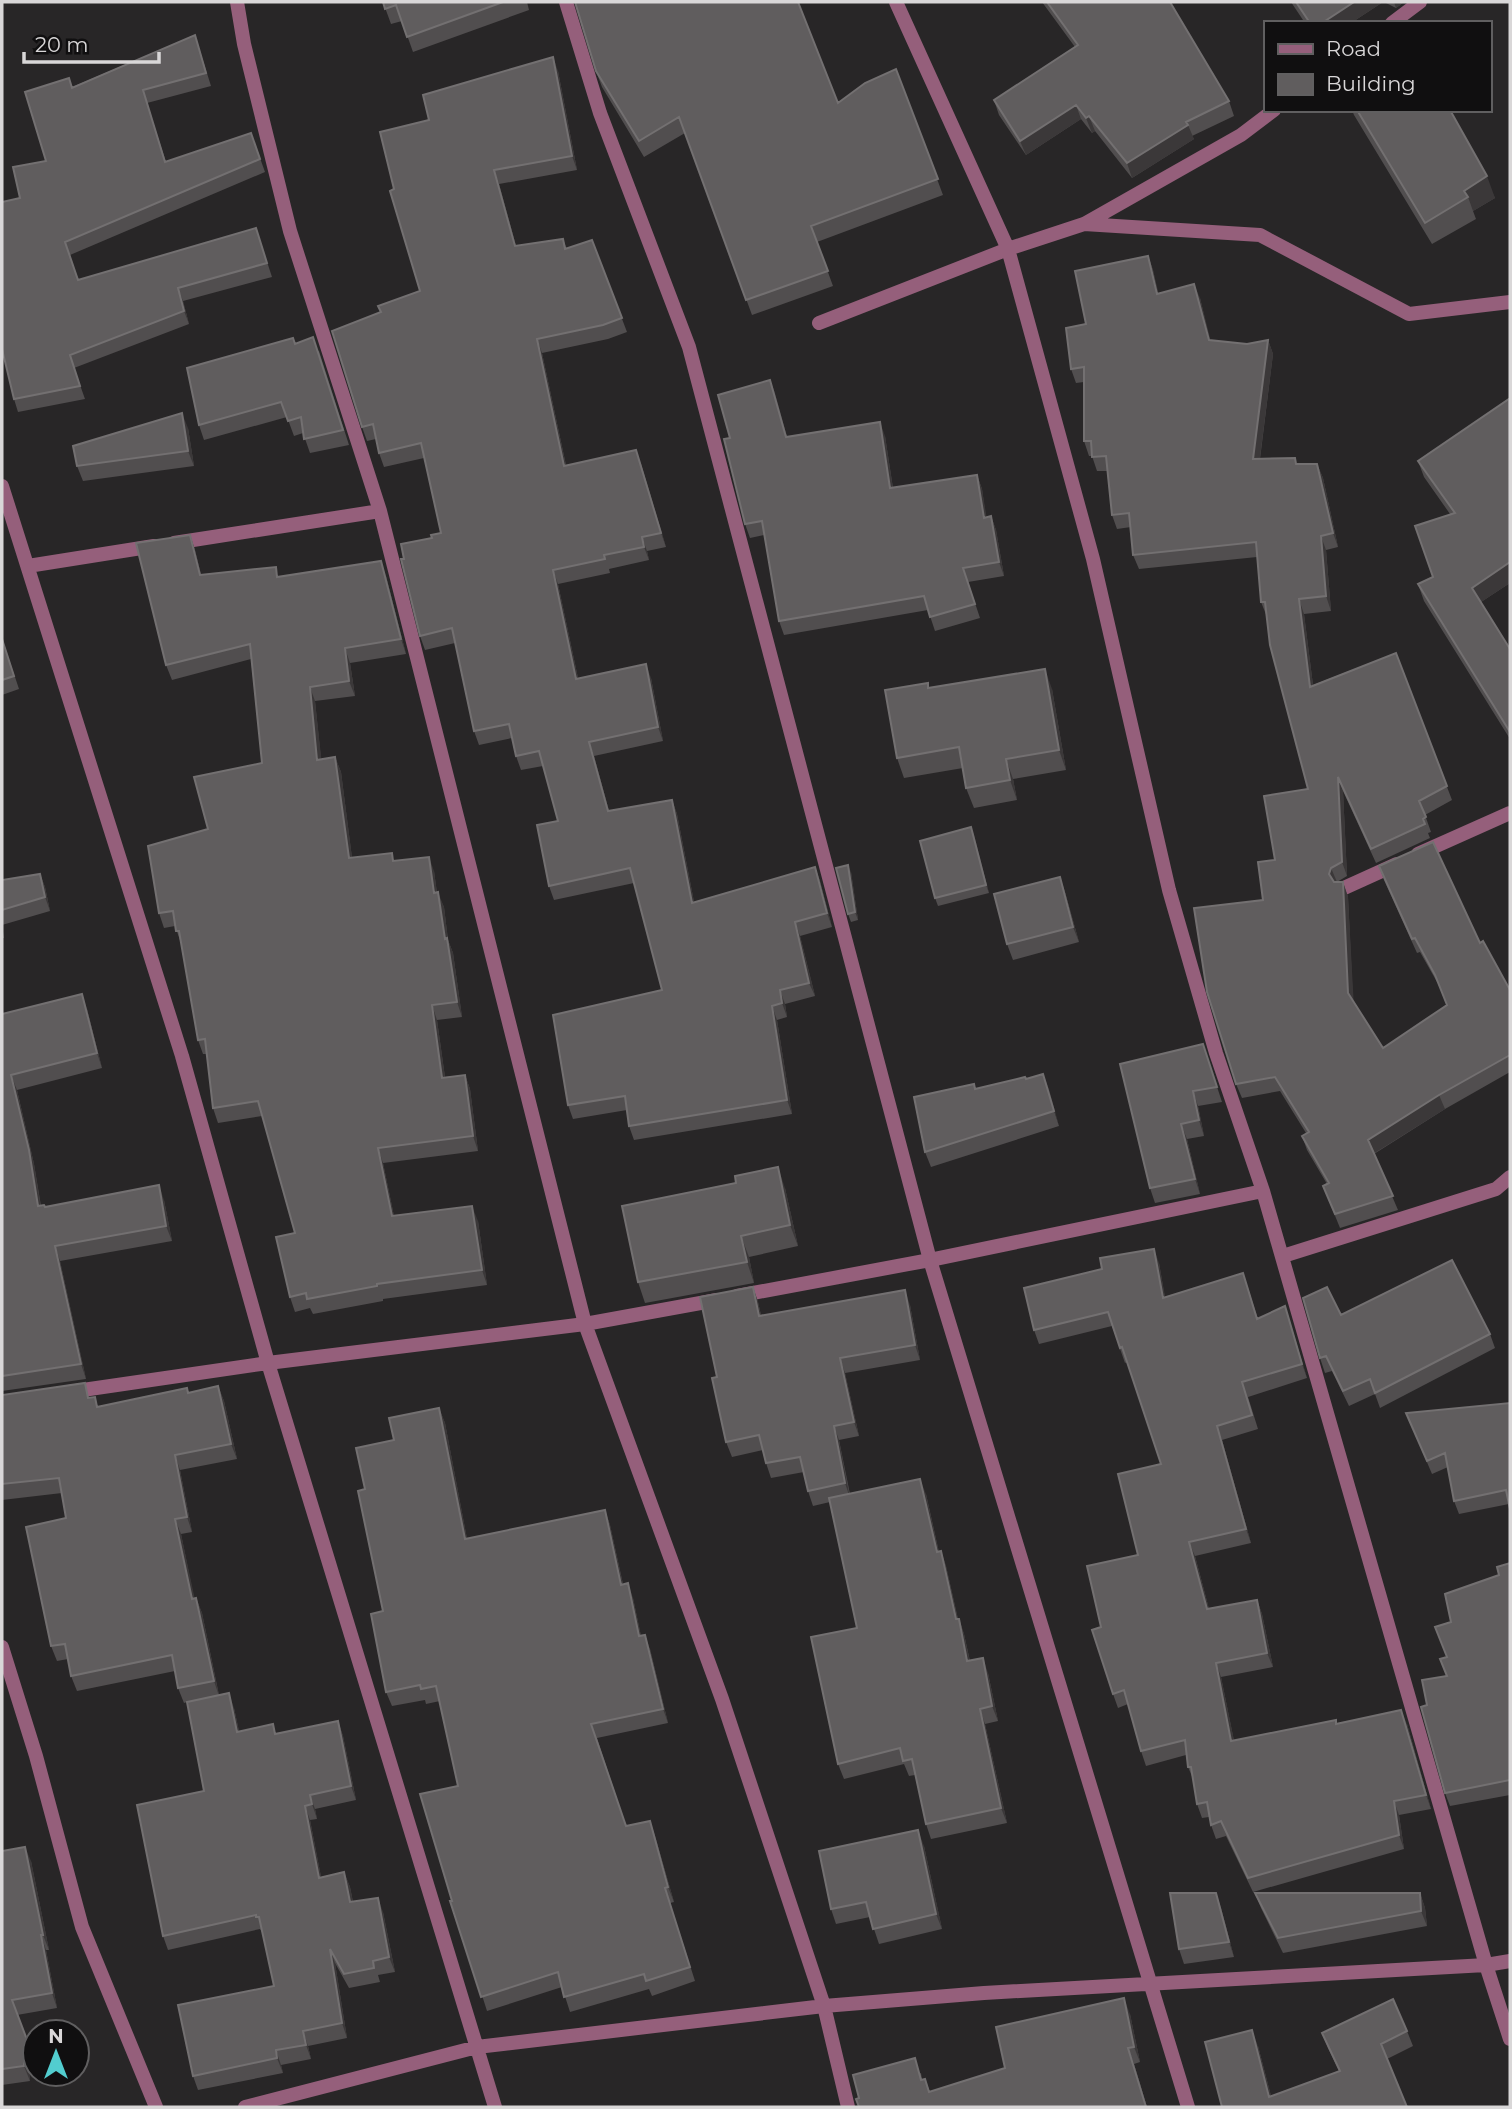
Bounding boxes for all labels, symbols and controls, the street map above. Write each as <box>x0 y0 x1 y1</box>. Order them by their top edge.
scale bar <box>24 21 159 65</box>
legend <box>1264 21 1491 112</box>
text: 20 m <box>35 32 89 57</box>
text: Road <box>1326 36 1381 61</box>
text: Building <box>1326 71 1416 96</box>
north arrow <box>21 2018 91 2088</box>
text: N <box>48 2025 64 2048</box>

